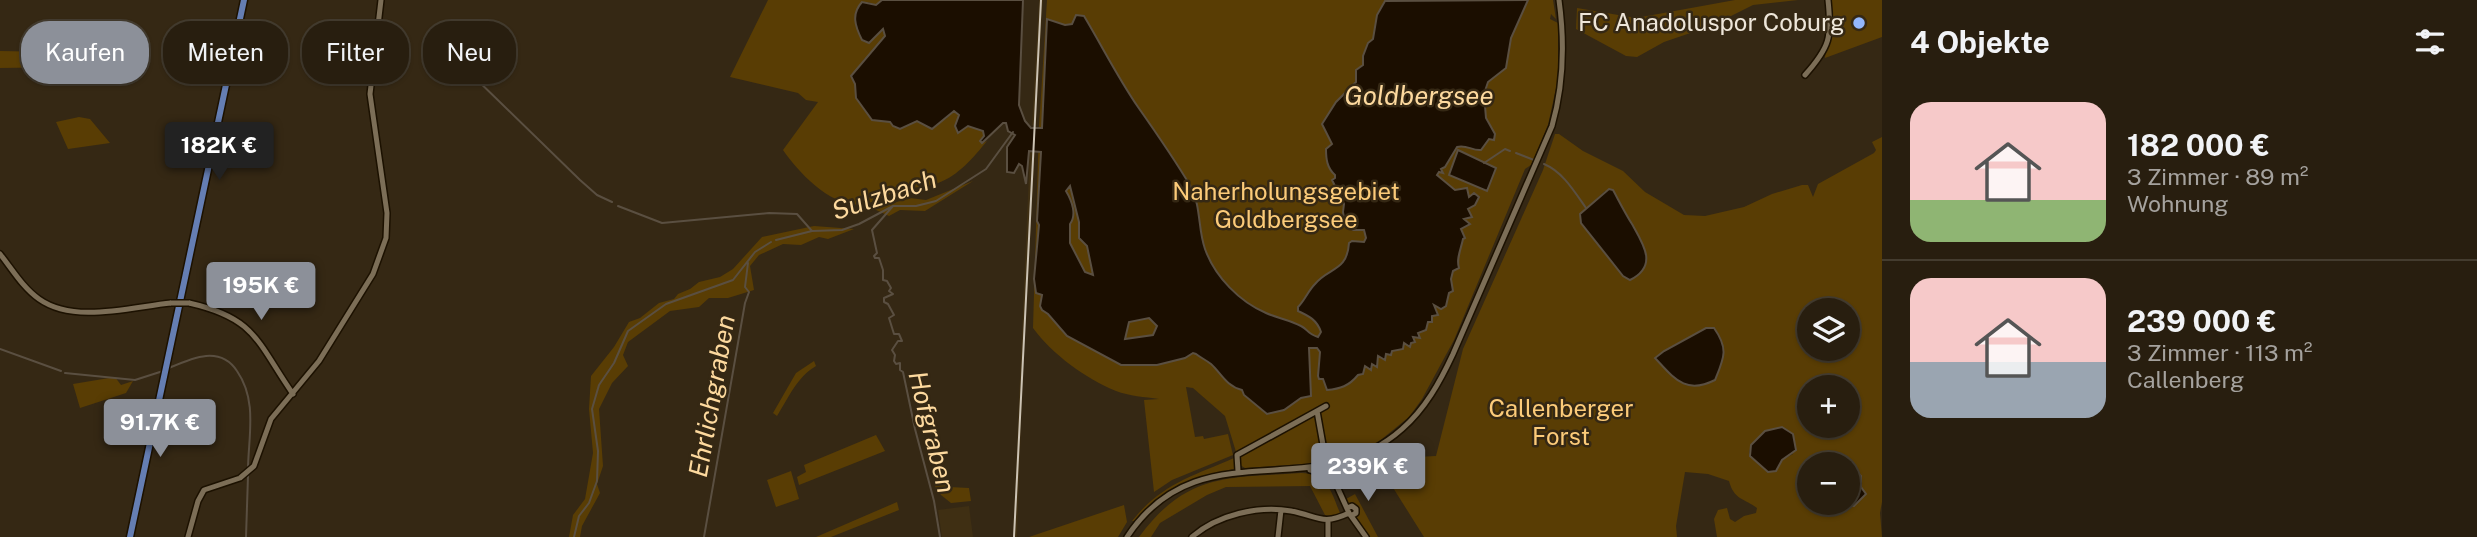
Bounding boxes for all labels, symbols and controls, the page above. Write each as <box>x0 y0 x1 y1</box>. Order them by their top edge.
place label: FC Anadoluspor Coburg <box>1578 8 1845 36</box>
marker: FC Anadoluspor Coburg <box>1851 15 1867 31</box>
chip: Kaufen <box>21 21 149 84</box>
chip: Mieten <box>163 21 288 84</box>
chip: Filter <box>302 21 409 84</box>
chip: Neu <box>423 21 516 84</box>
icon: filters <box>2411 23 2449 61</box>
text: 4 Objekte <box>1910 24 2050 60</box>
water label: Goldbergsee <box>1344 80 1494 111</box>
pin: 182K € <box>162 122 276 182</box>
text: 182 000 € <box>2127 127 2270 163</box>
icon: home <box>1966 130 2050 214</box>
text: 182K € <box>181 131 257 158</box>
water label: Sulzbach <box>827 163 940 226</box>
text: 3 Zimmer · 89 m² <box>2127 163 2308 190</box>
park label: Naherholungsgebiet Goldbergsee <box>1172 177 1400 233</box>
text: Wohnung <box>2127 190 2229 217</box>
pin: 195K € <box>204 262 318 322</box>
text: 195K € <box>222 271 300 298</box>
map controls <box>1797 298 1860 515</box>
button: layers <box>1797 298 1860 361</box>
text: 239 000 € <box>2127 303 2277 339</box>
icon: home <box>1966 306 2050 390</box>
water label: Ehrlichgraben <box>682 312 741 479</box>
text: 3 Zimmer · 113 m² <box>2127 339 2312 366</box>
text: Callenberg <box>2127 366 2244 393</box>
water label: Hofgraben <box>902 368 963 496</box>
button: + <box>1797 375 1860 438</box>
park label: Callenberger Forst <box>1488 394 1634 450</box>
pin: 91.7K € <box>95 400 225 459</box>
text: 91.7K € <box>120 408 200 435</box>
pin: 239K € <box>1311 444 1425 503</box>
text: 239K € <box>1327 452 1409 479</box>
button: − <box>1797 452 1860 515</box>

